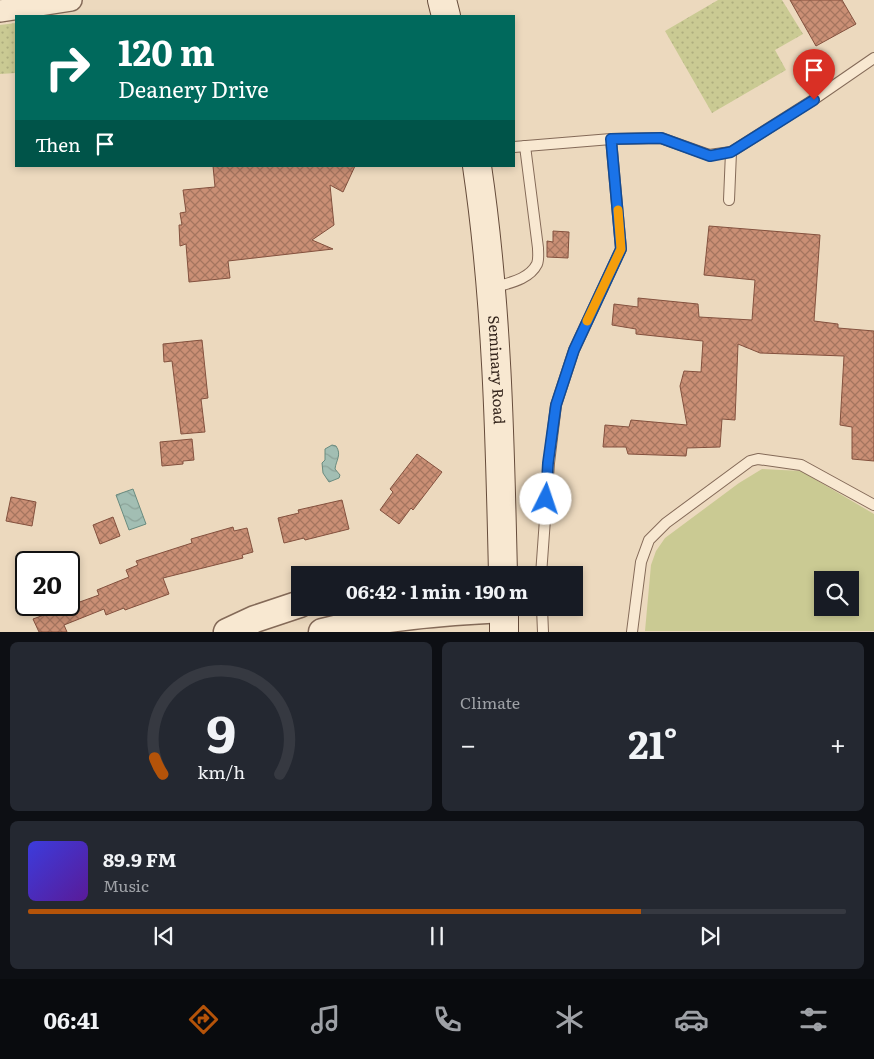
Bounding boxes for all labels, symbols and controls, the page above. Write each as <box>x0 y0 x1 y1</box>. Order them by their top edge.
text: 120 m <box>118 25 215 77</box>
icon: right <box>35 35 100 100</box>
pin <box>793 49 835 100</box>
icon: arrive <box>800 56 828 84</box>
text: Deanery Drive <box>118 72 269 105</box>
text: Then <box>35 130 81 158</box>
icon: arrive <box>91 130 119 158</box>
street label: Seminary Road <box>483 315 512 425</box>
position arrow <box>519 472 571 524</box>
speed limit sign: 20 <box>15 551 80 616</box>
map controls <box>814 571 859 616</box>
button: search <box>814 571 859 616</box>
text: 06:42 · 1 min · 190 m <box>346 577 528 605</box>
text: Climate <box>460 690 520 714</box>
text: 9 <box>206 691 236 769</box>
text: 21° <box>628 714 678 771</box>
text: − <box>460 722 476 764</box>
text: + <box>830 722 846 764</box>
text: km/h <box>197 758 245 785</box>
text: 89.9 FM <box>103 845 177 873</box>
text: Music <box>103 873 149 897</box>
icon: previous <box>150 922 178 950</box>
icon: pause <box>423 922 451 950</box>
icon: next <box>696 922 724 950</box>
icon: directions <box>186 1002 221 1037</box>
icon: music <box>308 1002 343 1037</box>
icon: phone <box>430 1002 465 1037</box>
icon: climate <box>552 1002 587 1037</box>
icon: car <box>674 1002 709 1037</box>
icon: filters <box>796 1002 831 1037</box>
text: 06:41 <box>43 1003 99 1036</box>

